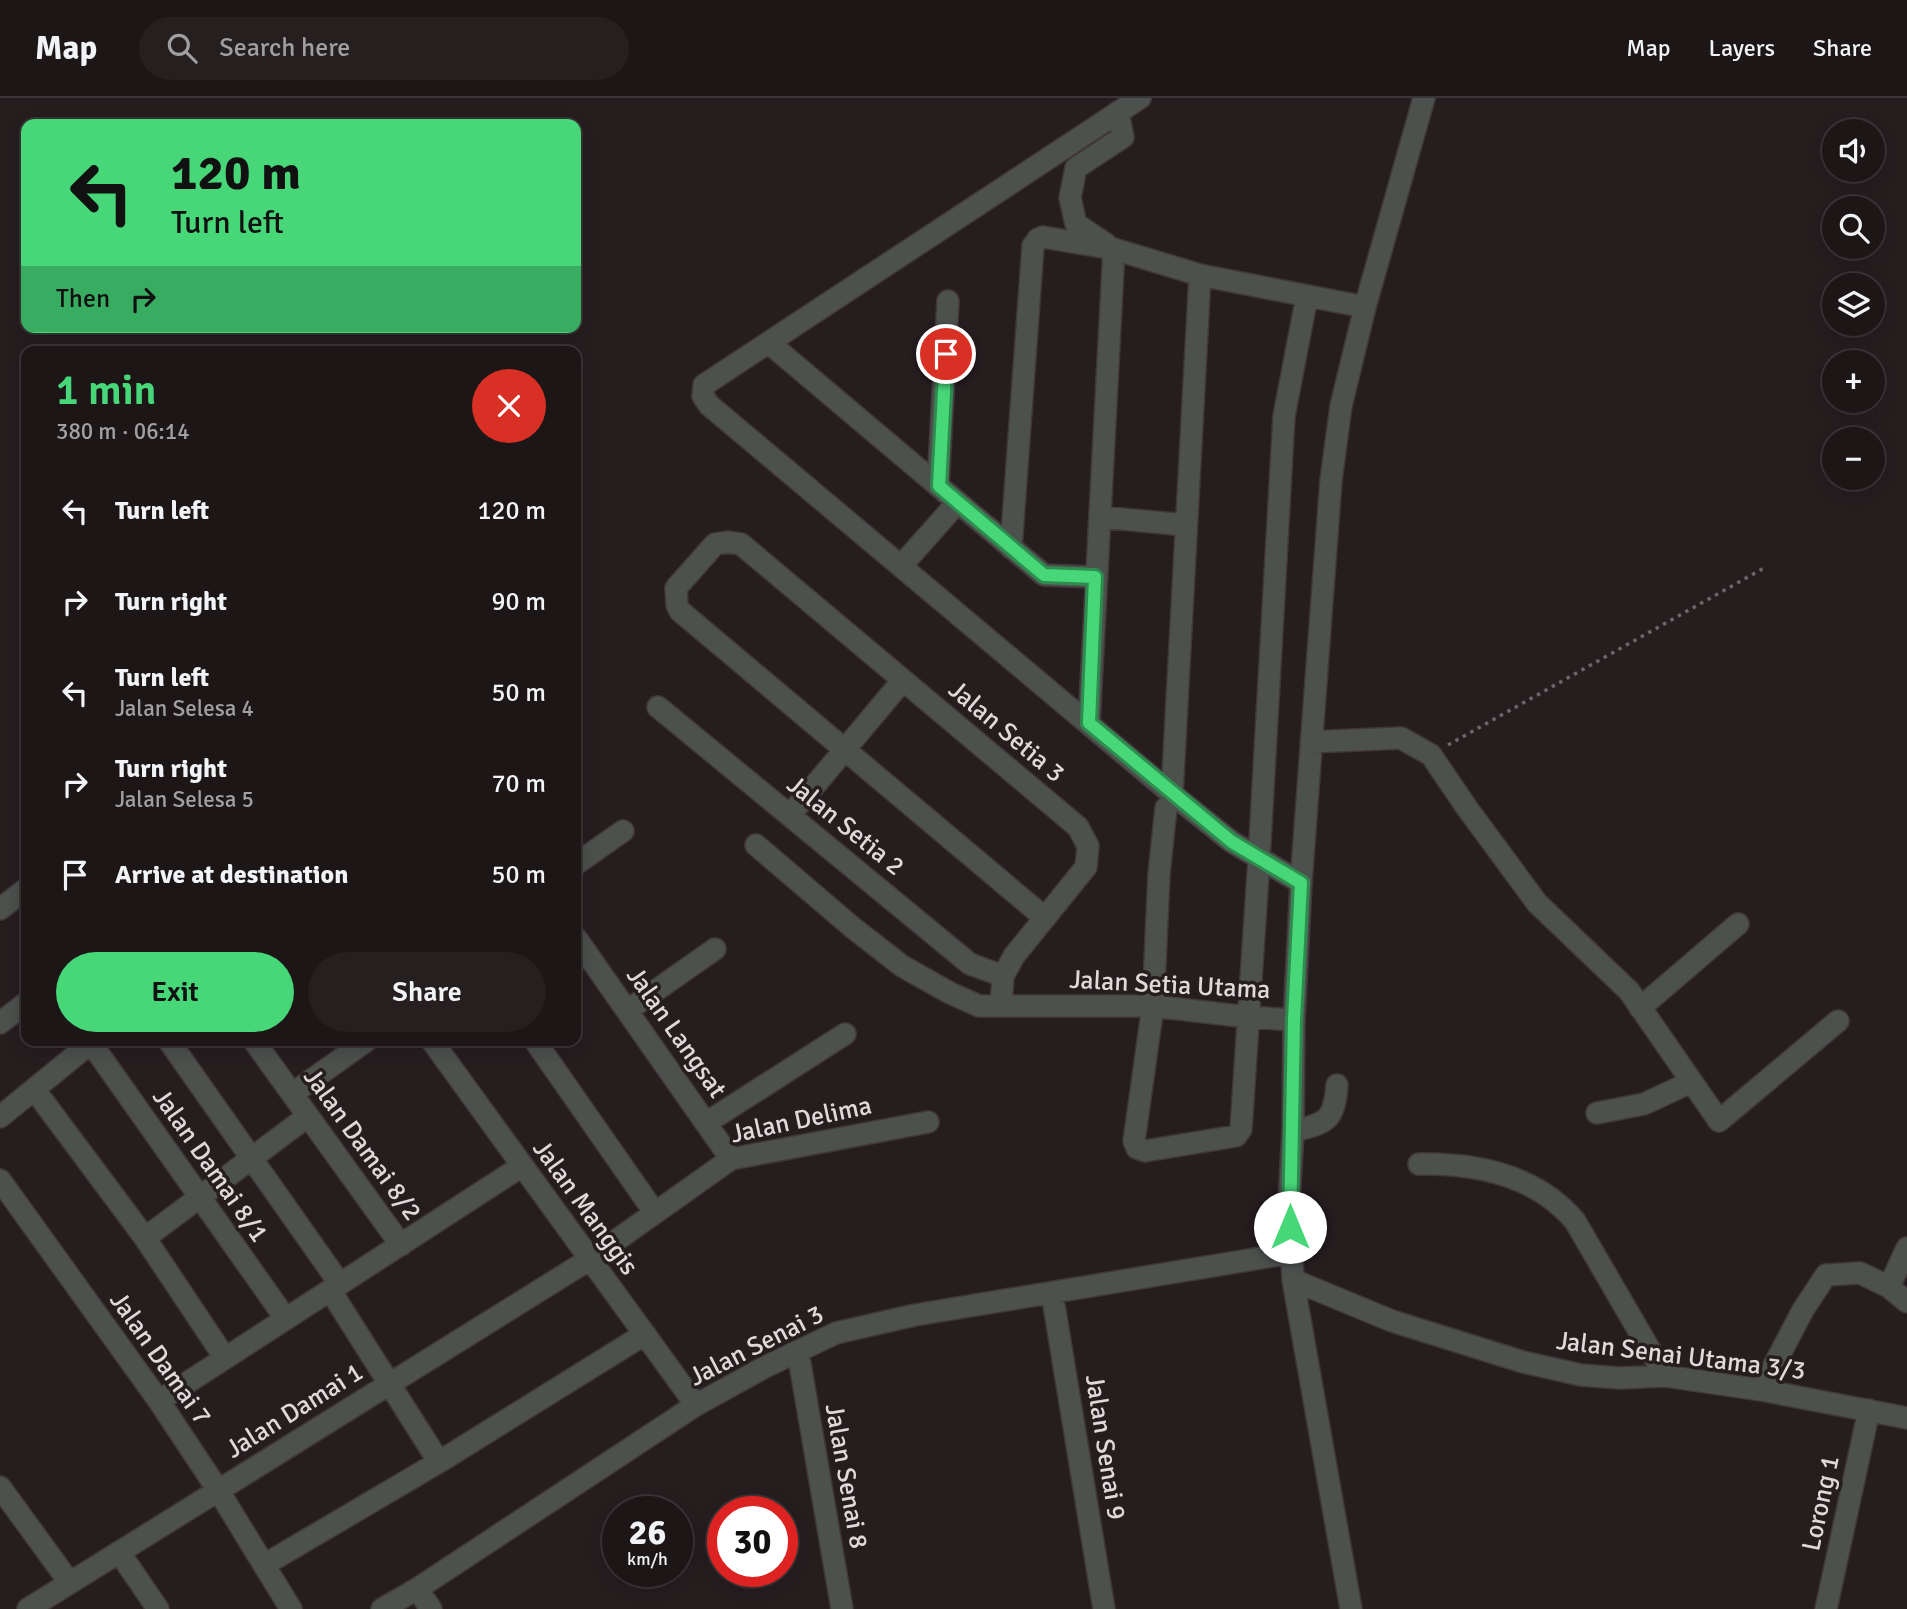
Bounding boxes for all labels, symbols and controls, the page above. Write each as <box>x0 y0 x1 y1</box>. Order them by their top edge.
search box <box>139 17 629 80</box>
text: Map <box>35 28 97 69</box>
icon: search <box>163 29 201 67</box>
text: Search here <box>219 32 350 64</box>
text: Map <box>1626 33 1671 63</box>
text: Layers <box>1709 33 1775 63</box>
text: Share <box>1813 33 1872 63</box>
map controls <box>1822 119 1885 490</box>
button: sound <box>1822 119 1885 182</box>
text: 120 m <box>171 143 301 203</box>
icon: left <box>56 147 147 238</box>
button: search <box>1822 196 1885 259</box>
text: Turn left <box>171 203 284 242</box>
button: layers <box>1822 273 1885 336</box>
icon: right <box>124 280 162 318</box>
text: Then <box>56 283 110 315</box>
pin <box>916 324 976 384</box>
icon: arrive <box>927 335 965 373</box>
button: + <box>1822 350 1885 413</box>
text: 1 min <box>56 365 157 416</box>
button: close <box>472 369 546 443</box>
text: 380 m · 06:14 <box>56 417 190 446</box>
button: − <box>1822 427 1885 490</box>
icon: left <box>56 492 94 530</box>
text: Turn left <box>115 495 209 527</box>
text: 120 m <box>477 495 546 527</box>
icon: right <box>56 583 94 621</box>
text: Turn right <box>115 586 227 618</box>
text: 90 m <box>491 586 546 618</box>
text: Turn left <box>115 662 209 694</box>
icon: left <box>56 674 94 712</box>
street label: Jalan Setia 3 <box>942 674 1071 790</box>
text: 50 m <box>491 677 546 709</box>
text: Jalan Selesa 4 <box>115 694 254 723</box>
text: Turn right <box>115 753 227 785</box>
icon: right <box>56 765 94 803</box>
text: 70 m <box>491 768 546 800</box>
street label: Jalan Setia 2 <box>780 769 910 883</box>
text: Jalan Selesa 5 <box>115 785 254 814</box>
icon: arrive <box>56 856 94 894</box>
text: Arrive at destination <box>115 859 348 891</box>
text: 50 m <box>491 859 546 891</box>
button: Exit <box>56 952 294 1032</box>
button: Share <box>308 952 546 1032</box>
street label: Jalan Langsat <box>619 961 733 1104</box>
street label: Jalan Setia Utama <box>1069 964 1271 1006</box>
street label: Jalan Damai 8/2 <box>296 1062 428 1227</box>
street label: Jalan Damai 8/1 <box>145 1082 275 1249</box>
street label: Jalan Delima <box>728 1089 875 1151</box>
street label: Jalan Manggis <box>525 1134 645 1281</box>
position arrow <box>1253 1190 1327 1264</box>
street label: Jalan Damai 7 <box>102 1286 218 1431</box>
street label: Jalan Senai 3 <box>684 1298 829 1393</box>
street label: Jalan Senai Utama 3/3 <box>1554 1325 1807 1387</box>
street label: Jalan Damai 1 <box>220 1356 369 1466</box>
street label: Jalan Senai 9 <box>1078 1372 1132 1522</box>
street label: Jalan Senai 8 <box>818 1401 874 1551</box>
street label: Lorong 1 <box>1795 1453 1847 1554</box>
speed limit sign: 30 <box>707 1496 798 1587</box>
text: 26 <box>629 1511 666 1554</box>
text: km/h <box>627 1548 668 1570</box>

